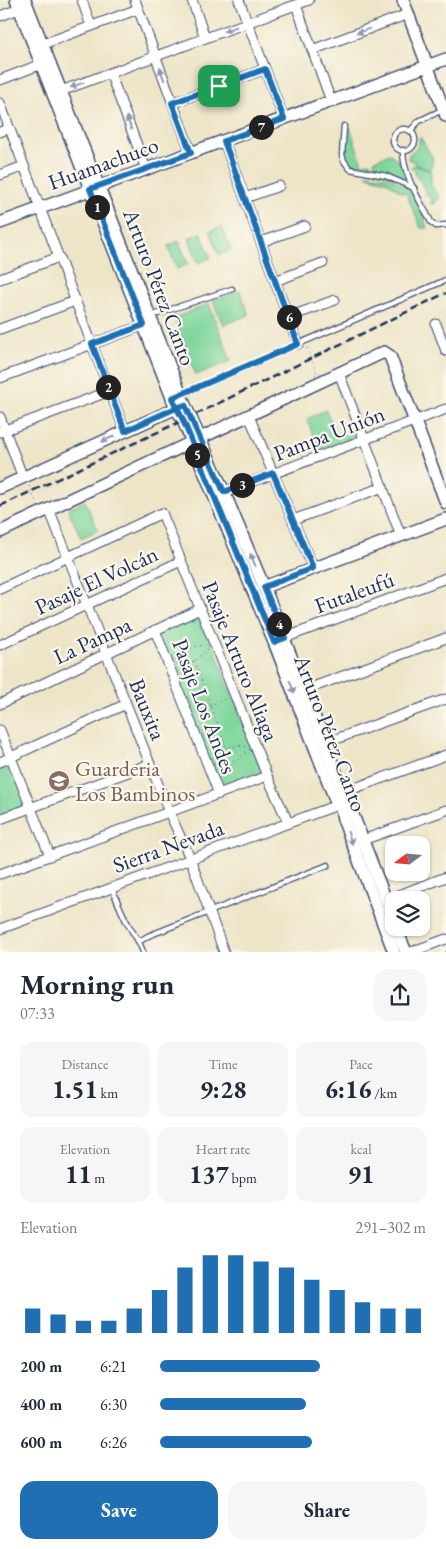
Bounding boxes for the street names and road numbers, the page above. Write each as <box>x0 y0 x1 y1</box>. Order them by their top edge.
street label: Huamachuco <box>44 130 162 197</box>
street label: Arturo Pérez Canto <box>116 204 203 370</box>
street label: Pampa Unión <box>269 399 389 468</box>
street label: Pasaje El Volcán <box>30 539 163 622</box>
street label: Futaleufú <box>310 565 398 620</box>
street label: Pasaje Arturo Aliaga <box>195 577 286 746</box>
street label: La Pampa <box>49 610 136 671</box>
street label: Pasaje Los Andes <box>165 635 244 778</box>
street label: Arturo Pérez Canto <box>287 650 374 816</box>
street label: Bauxita <box>122 674 173 744</box>
street label: Sierra Nevada <box>109 813 228 880</box>

